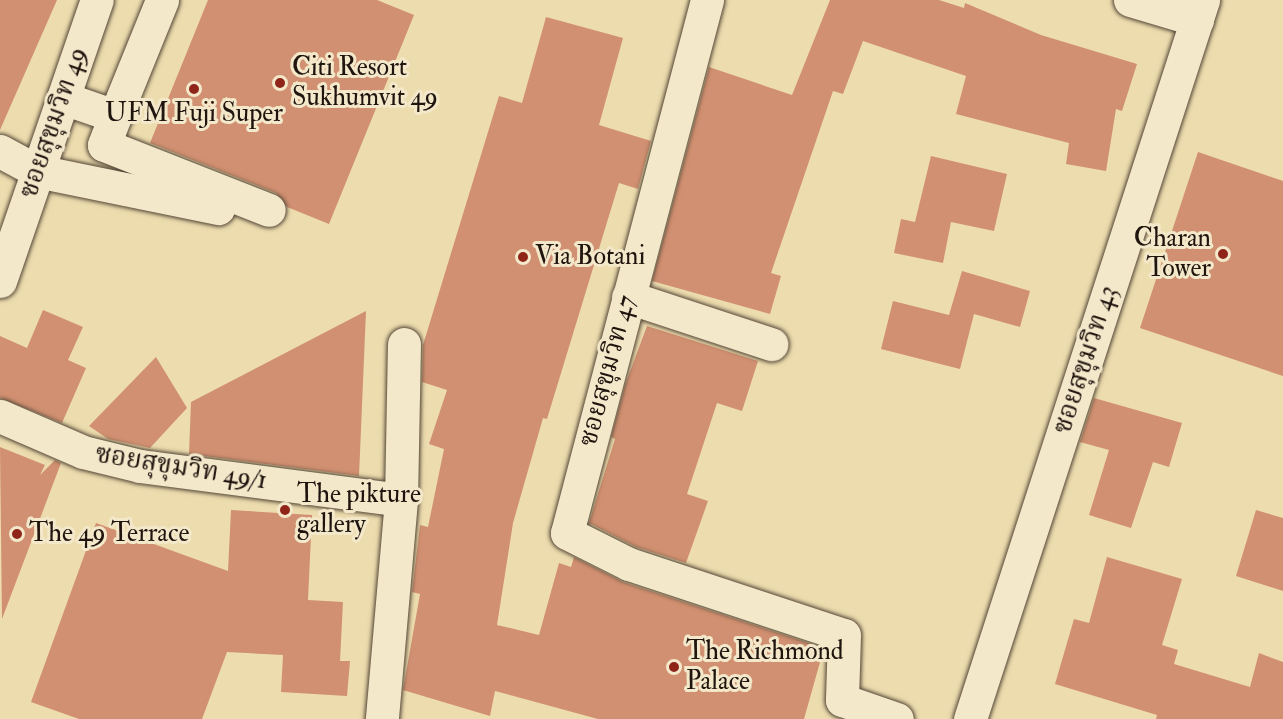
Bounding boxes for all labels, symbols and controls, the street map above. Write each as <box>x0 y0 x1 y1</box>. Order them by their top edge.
street label: ซอยสุขุมวิท 49 <box>14 44 94 202</box>
place label: Citi Resort Sukhumvit 49 <box>292 52 438 113</box>
marker: Citi Resort Sukhumvit 49 <box>273 76 287 90</box>
marker: UFM Fuji Super <box>187 82 201 96</box>
place label: UFM Fuji Super <box>105 98 283 130</box>
place label: Charan Tower <box>1134 223 1211 284</box>
place label: Via Botani <box>535 241 645 273</box>
marker: Charan Tower <box>1216 247 1230 261</box>
marker: Via Botani <box>516 250 530 264</box>
street label: ซอยสุขุมวิท 43 <box>1047 282 1125 438</box>
street label: ซอยสุขุมวิท 47 <box>573 292 643 450</box>
street label: ซอยสุขุมวิท 49/1 <box>93 439 269 497</box>
place label: The pikture gallery <box>297 479 421 540</box>
marker: The pikture gallery <box>278 503 292 517</box>
place label: The 49 Terrace <box>29 518 189 550</box>
marker: The 49 Terrace <box>10 527 24 541</box>
place label: The Richmond Palace <box>686 636 844 698</box>
marker: The Richmond Palace <box>667 660 681 674</box>

